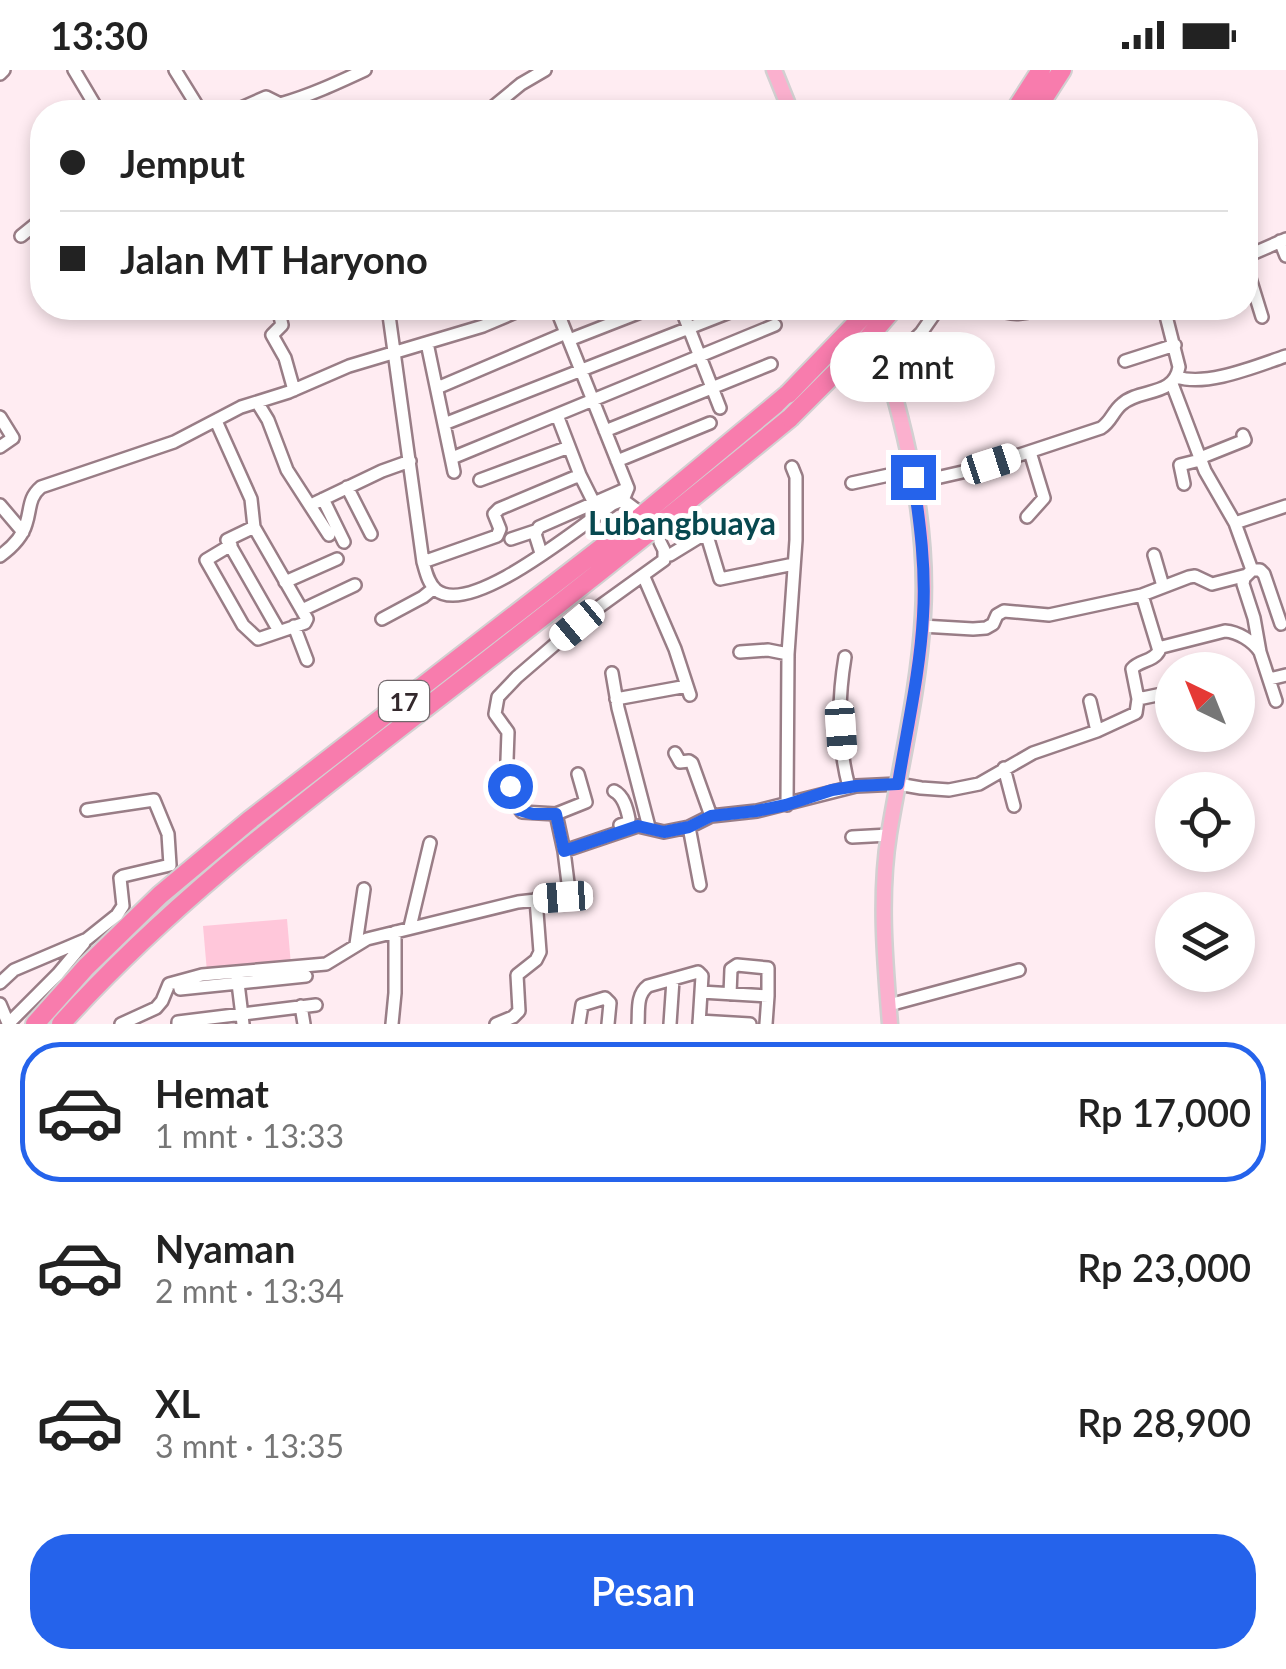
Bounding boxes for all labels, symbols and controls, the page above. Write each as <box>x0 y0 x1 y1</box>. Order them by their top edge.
text: 13:30 <box>50 12 148 58</box>
text: Jemput <box>120 140 245 186</box>
text: Jalan MT Haryono <box>120 236 428 282</box>
callout: 2 mnt <box>830 332 996 402</box>
text: 2 mnt <box>871 347 954 386</box>
car <box>958 440 1024 488</box>
route end <box>891 455 936 500</box>
district label: Lubangbuaya <box>588 503 776 542</box>
car <box>544 594 610 656</box>
north arrow <box>1155 652 1255 752</box>
map controls <box>1155 652 1255 992</box>
road number: 17 <box>379 681 429 721</box>
car <box>824 699 858 761</box>
route start <box>488 764 533 809</box>
button: locate <box>1155 772 1255 872</box>
car <box>532 880 594 914</box>
button: layers <box>1155 892 1255 992</box>
icon: car <box>35 1067 125 1157</box>
text: Hemat <box>155 1070 269 1116</box>
text: Rp 17,000 <box>1077 1089 1251 1135</box>
text: 1 mnt · 13:33 <box>155 1116 344 1155</box>
icon: car <box>35 1222 125 1312</box>
text: Nyaman <box>155 1225 295 1271</box>
text: Rp 23,000 <box>1077 1244 1251 1290</box>
text: 2 mnt · 13:34 <box>155 1271 344 1310</box>
icon: car <box>35 1377 125 1467</box>
text: XL <box>155 1380 200 1426</box>
text: Rp 28,900 <box>1077 1399 1251 1445</box>
text: 3 mnt · 13:35 <box>155 1426 344 1465</box>
button: Pesan <box>30 1534 1256 1649</box>

